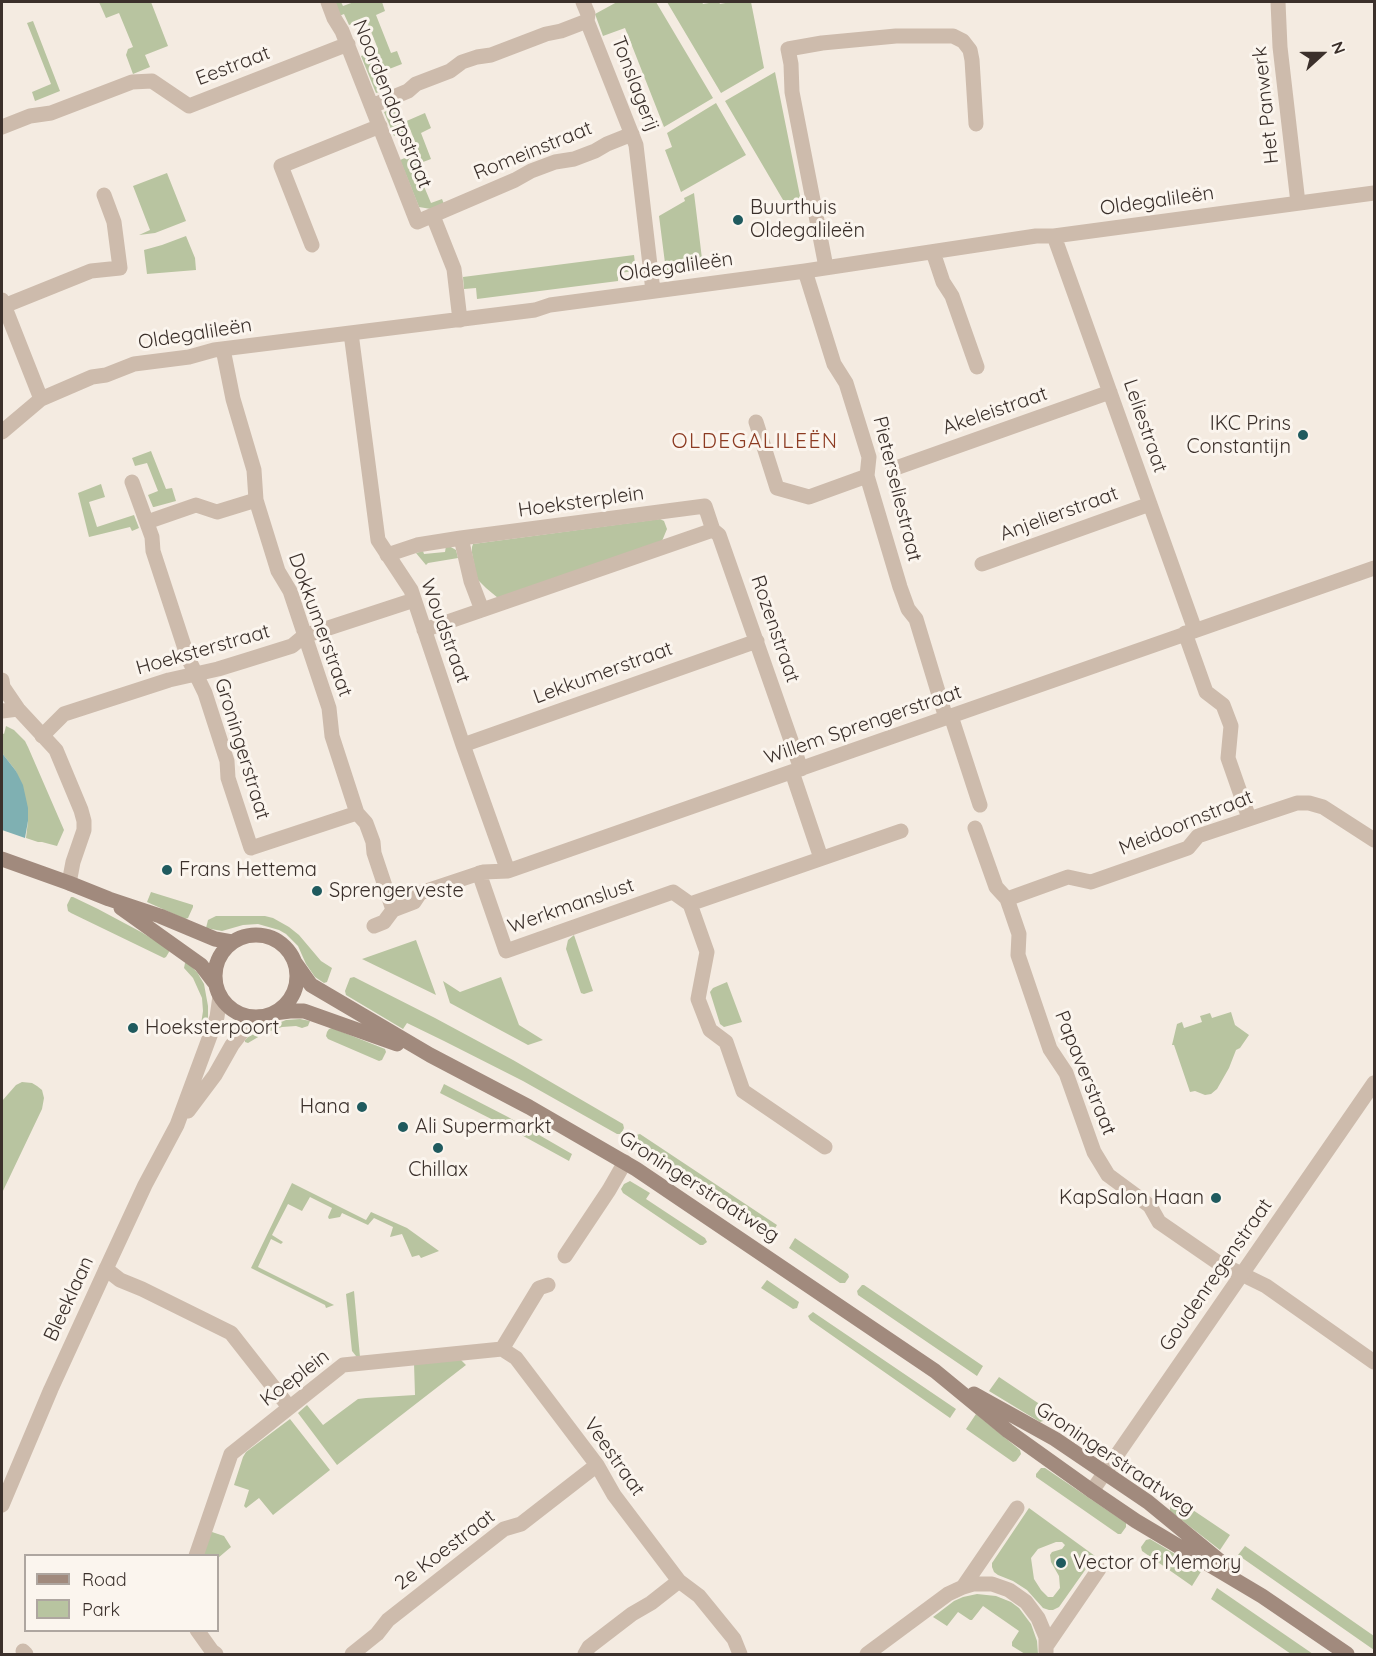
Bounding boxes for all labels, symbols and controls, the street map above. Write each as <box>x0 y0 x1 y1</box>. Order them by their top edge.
street label: Noordendorpstraat <box>347 16 437 192</box>
north arrow <box>1292 24 1352 84</box>
street label: Tonslagerij <box>606 33 664 135</box>
text: N <box>1327 38 1350 57</box>
street label: Eestraat <box>193 41 273 91</box>
street label: Het Panwerk <box>1248 45 1284 165</box>
street label: Romeinstraat <box>470 116 596 186</box>
street label: Oldegalileën <box>1098 181 1216 221</box>
place label: Buurthuis Oldegalileën <box>750 196 865 243</box>
marker: Buurthuis Oldegalileën <box>731 213 745 227</box>
street label: Oldegalileën <box>617 247 735 287</box>
street label: Oldegalileën <box>136 313 254 355</box>
street label: Leliestraat <box>1118 376 1172 476</box>
street label: Akeleistraat <box>939 382 1051 440</box>
place label: IKC Prins Constantijn <box>1186 412 1291 459</box>
street label: Pieterseliestraat <box>867 414 927 564</box>
marker: IKC Prins Constantijn <box>1296 428 1310 442</box>
district label: OLDEGALILEËN <box>671 429 839 455</box>
street label: Hoeksterplein <box>516 481 646 523</box>
street label: Anjelierstraat <box>997 482 1121 546</box>
street label: Dokkumerstraat <box>283 550 357 700</box>
street label: Rozenstraat <box>745 572 805 686</box>
street label: Woudstraat <box>415 575 475 687</box>
street label: Hoeksterstraat <box>133 619 273 681</box>
street label: Lekkumerstraat <box>530 637 676 709</box>
street label: Groningerstraat <box>209 675 275 823</box>
street label: Willem Sprengerstraat <box>761 680 965 770</box>
street label: Meidoornstraat <box>1115 785 1257 861</box>
place label: Frans Hettema <box>179 858 317 882</box>
marker: Frans Hettema <box>160 863 174 877</box>
street label: Werkmanslust <box>505 873 637 939</box>
place label: Sprengerveste <box>329 879 464 903</box>
marker: Sprengerveste <box>310 884 324 898</box>
street label: Papaverstraat <box>1049 1007 1121 1139</box>
place label: Hoeksterpoort <box>145 1016 279 1040</box>
marker: Hoeksterpoort <box>126 1021 140 1035</box>
place label: Hana <box>300 1095 350 1119</box>
marker: Hana <box>355 1100 369 1114</box>
place label: Ali Supermarkt <box>415 1115 552 1139</box>
marker: Ali Supermarkt <box>396 1120 410 1134</box>
street label: Groningerstraatweg <box>614 1126 784 1248</box>
marker: Chillax <box>431 1141 445 1155</box>
place label: Chillax <box>408 1158 468 1182</box>
place label: KapSalon Haan <box>1059 1186 1204 1210</box>
marker: KapSalon Haan <box>1209 1191 1223 1205</box>
street label: Goudenregenstraat <box>1154 1194 1278 1356</box>
street label: Bleeklaan <box>39 1253 99 1345</box>
street label: Koeplein <box>256 1344 334 1412</box>
street label: Groningerstraatweg <box>1031 1397 1199 1521</box>
street label: Veestraat <box>578 1413 650 1501</box>
street label: 2e Koestraat <box>390 1505 500 1595</box>
place label: Vector of Memory <box>1073 1551 1241 1575</box>
legend <box>24 1554 219 1632</box>
marker: Vector of Memory <box>1054 1556 1068 1570</box>
text: Road <box>82 1568 127 1591</box>
text: Park <box>82 1598 120 1621</box>

